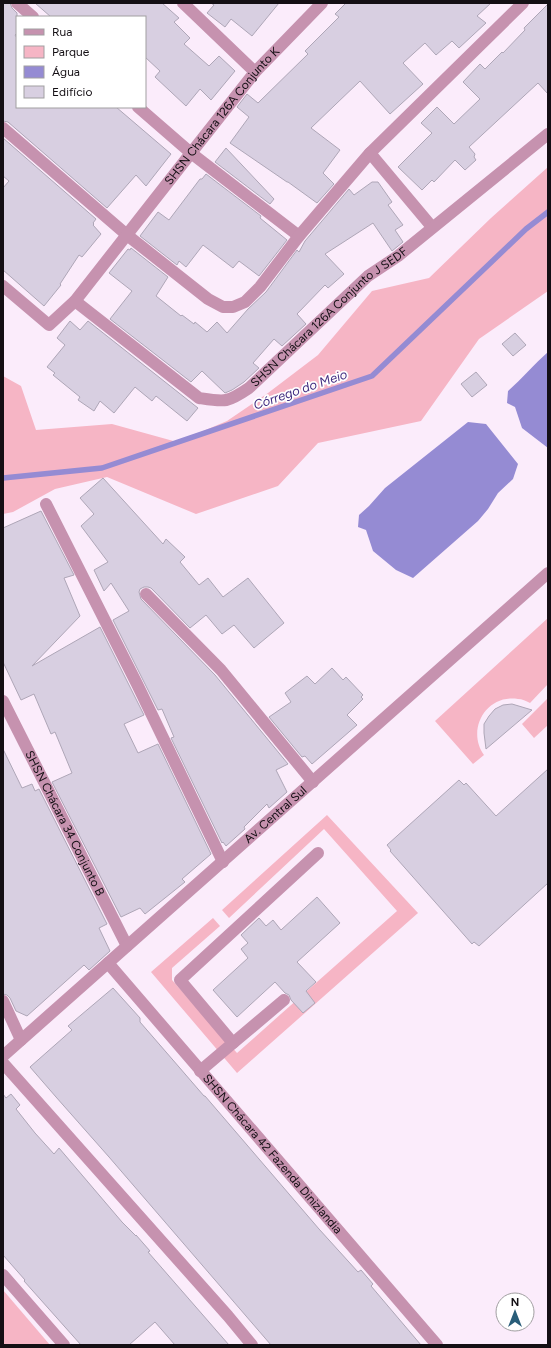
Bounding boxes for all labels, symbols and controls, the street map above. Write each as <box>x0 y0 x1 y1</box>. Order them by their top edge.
legend <box>16 16 146 108</box>
text: Rua <box>52 25 72 39</box>
street label: SHSN Chácara 126A Conjunto K <box>162 44 283 188</box>
text: Parque <box>52 45 90 59</box>
text: Água <box>52 65 80 79</box>
text: Edifício <box>52 85 92 99</box>
street label: SHSN Chácara 126A Conjunto J SEDF <box>248 244 411 390</box>
water label: Córrego do Meio <box>251 366 350 413</box>
street label: SHSN Chácara 34 Conjunto B <box>22 748 107 898</box>
street label: Av. Central Sul <box>241 783 310 846</box>
street label: SHSN Chácara 42 Fazenda Dinizlandia <box>200 1071 345 1237</box>
north arrow <box>495 1292 535 1332</box>
text: N <box>511 1296 519 1309</box>

